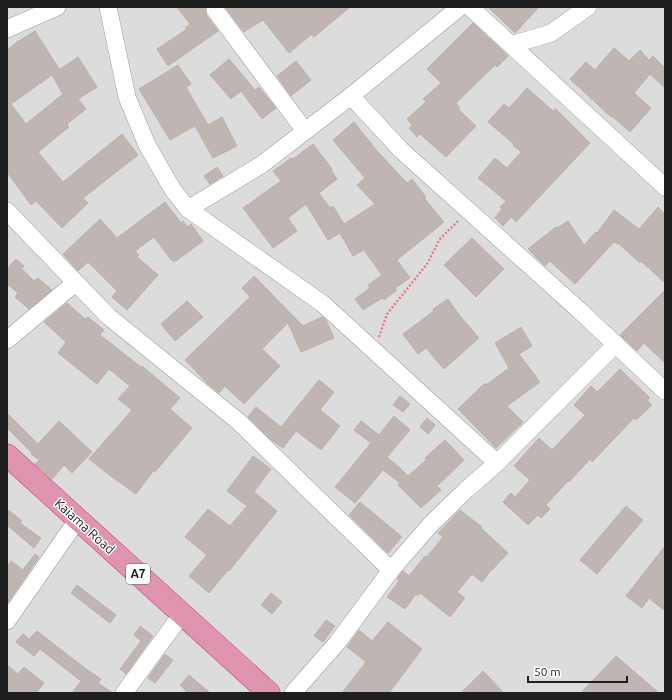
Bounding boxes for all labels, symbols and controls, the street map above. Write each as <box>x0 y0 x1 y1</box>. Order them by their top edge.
street label: Kaiama Road <box>52 496 118 556</box>
road number: A7 <box>126 564 150 584</box>
scale bar <box>528 658 627 684</box>
text: 50 m <box>534 665 561 678</box>

